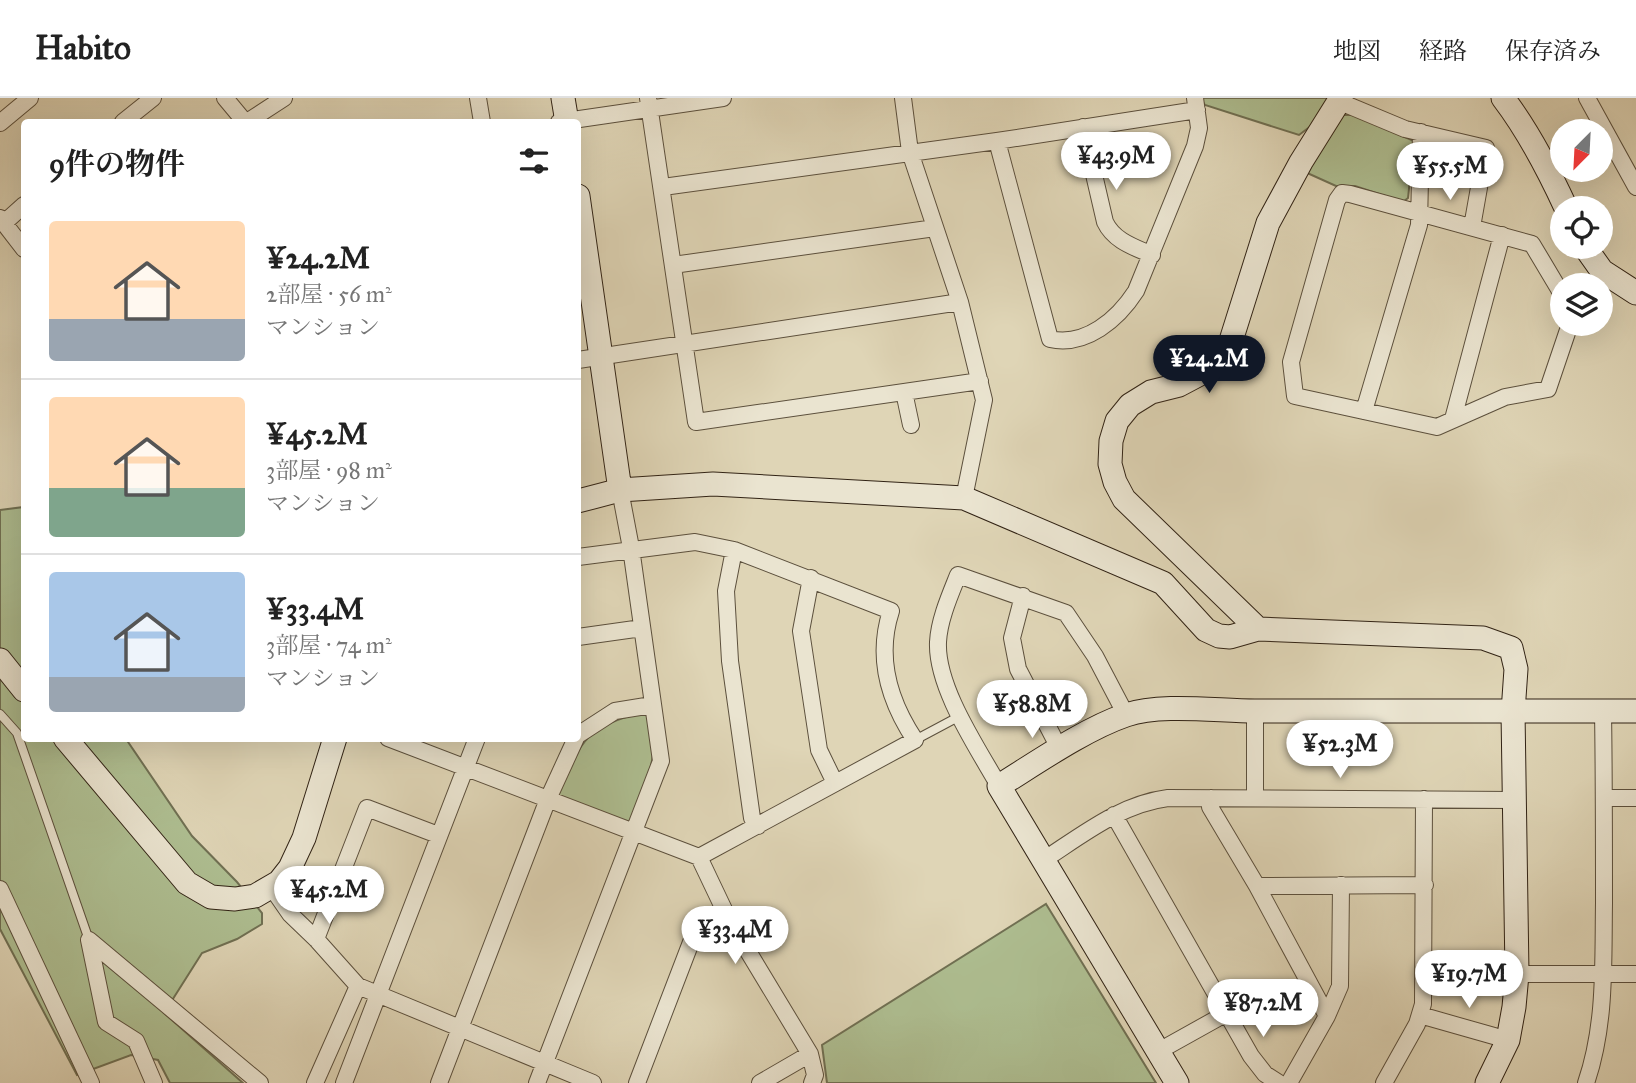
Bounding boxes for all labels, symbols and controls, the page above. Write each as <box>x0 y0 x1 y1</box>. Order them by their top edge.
text: Habito <box>35 28 131 68</box>
text: 地図 <box>1333 36 1381 66</box>
text: 経路 <box>1419 36 1467 66</box>
text: 保存済み <box>1505 36 1601 66</box>
north arrow <box>1550 119 1614 182</box>
map controls <box>1550 119 1613 336</box>
pin: ¥43.9M <box>1059 132 1173 192</box>
text: ¥43.9M <box>1077 141 1155 169</box>
icon: filters <box>515 142 553 180</box>
pin: ¥55.5M <box>1393 142 1507 202</box>
text: 9件の物件 <box>49 146 185 182</box>
text: ¥55.5M <box>1413 151 1487 179</box>
button: locate <box>1550 196 1613 259</box>
text: ¥24.2M <box>266 240 370 276</box>
icon: home <box>105 249 189 333</box>
button: layers <box>1550 273 1613 336</box>
text: 2部屋 · 56 m² <box>266 280 392 308</box>
text: マンション <box>266 313 380 341</box>
pin: ¥24.2M <box>1152 336 1266 395</box>
text: ¥24.2M <box>1169 344 1249 372</box>
text: ¥45.2M <box>266 416 368 452</box>
icon: home <box>105 425 189 509</box>
text: 3部屋 · 98 m² <box>266 456 392 484</box>
text: マンション <box>266 489 380 517</box>
text: ¥33.4M <box>266 591 364 627</box>
icon: home <box>105 600 189 684</box>
text: 3部屋 · 74 m² <box>266 631 392 659</box>
text: マンション <box>266 664 380 692</box>
pin: ¥58.8M <box>975 680 1089 740</box>
text: ¥58.8M <box>993 689 1071 717</box>
pin: ¥52.3M <box>1283 720 1397 780</box>
text: ¥52.3M <box>1302 729 1378 757</box>
pin: ¥45.2M <box>272 866 386 926</box>
text: ¥45.2M <box>290 875 368 903</box>
pin: ¥33.4M <box>678 906 792 966</box>
text: ¥33.4M <box>697 915 773 943</box>
pin: ¥19.7M <box>1412 950 1526 1010</box>
text: ¥19.7M <box>1431 959 1507 987</box>
pin: ¥87.2M <box>1206 979 1320 1039</box>
text: ¥87.2M <box>1223 988 1303 1016</box>

